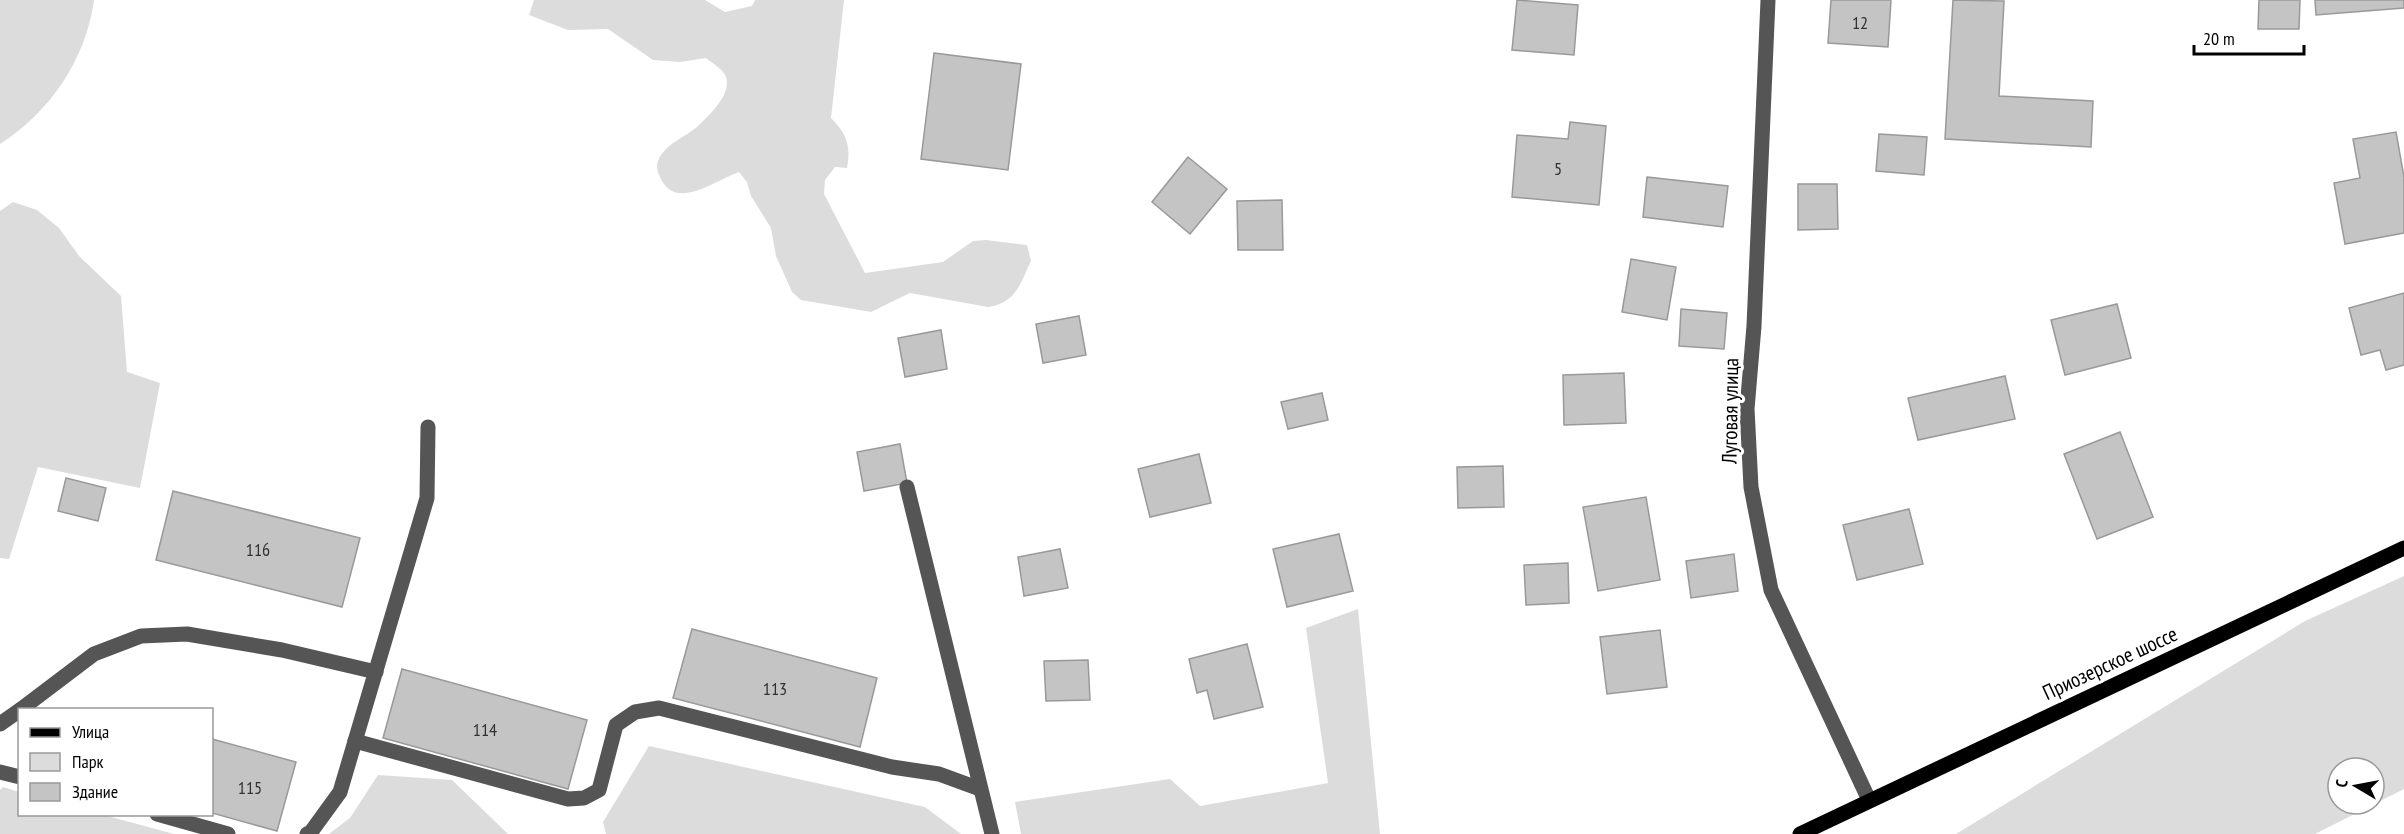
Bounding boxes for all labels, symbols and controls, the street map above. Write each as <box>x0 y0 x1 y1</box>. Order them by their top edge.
house number: 12 <box>1852 11 1868 34</box>
scale bar <box>2194 18 2304 56</box>
text: 20 m <box>2203 27 2235 50</box>
house number: 5 <box>1554 157 1562 180</box>
street label: Луговая улица <box>1716 358 1744 465</box>
house number: 116 <box>246 538 270 561</box>
street label: Приозерское шоссе <box>2038 620 2182 706</box>
house number: 113 <box>763 677 787 700</box>
legend <box>18 708 213 816</box>
house number: 114 <box>473 718 497 741</box>
text: Улица <box>72 720 109 743</box>
text: Парк <box>72 750 103 773</box>
north arrow <box>2326 756 2386 816</box>
house number: 115 <box>238 776 262 799</box>
text: С <box>2331 777 2352 789</box>
text: Здание <box>72 780 118 803</box>

